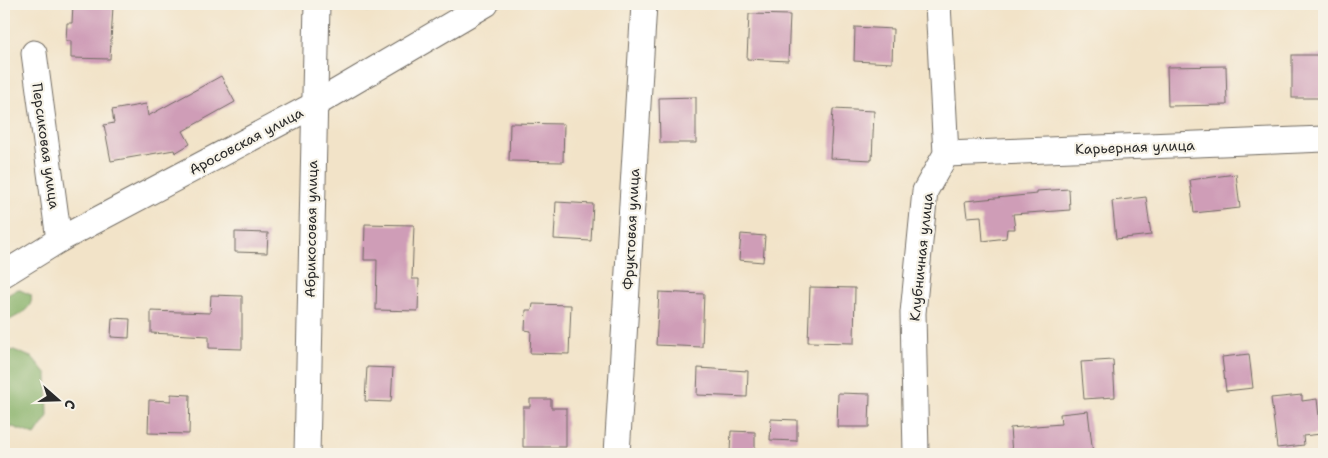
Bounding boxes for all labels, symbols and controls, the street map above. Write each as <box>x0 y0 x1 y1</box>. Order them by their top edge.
street label: Персиковая улица <box>28 82 64 211</box>
street label: Аросовская улица <box>186 103 306 179</box>
street label: Карьерная улица <box>1075 136 1195 158</box>
street label: Абрикосовая улица <box>301 160 321 298</box>
street label: Фруктовая улица <box>619 167 643 290</box>
street label: Клубничная улица <box>905 192 937 322</box>
north arrow <box>32 376 82 426</box>
text: С <box>60 397 80 412</box>

